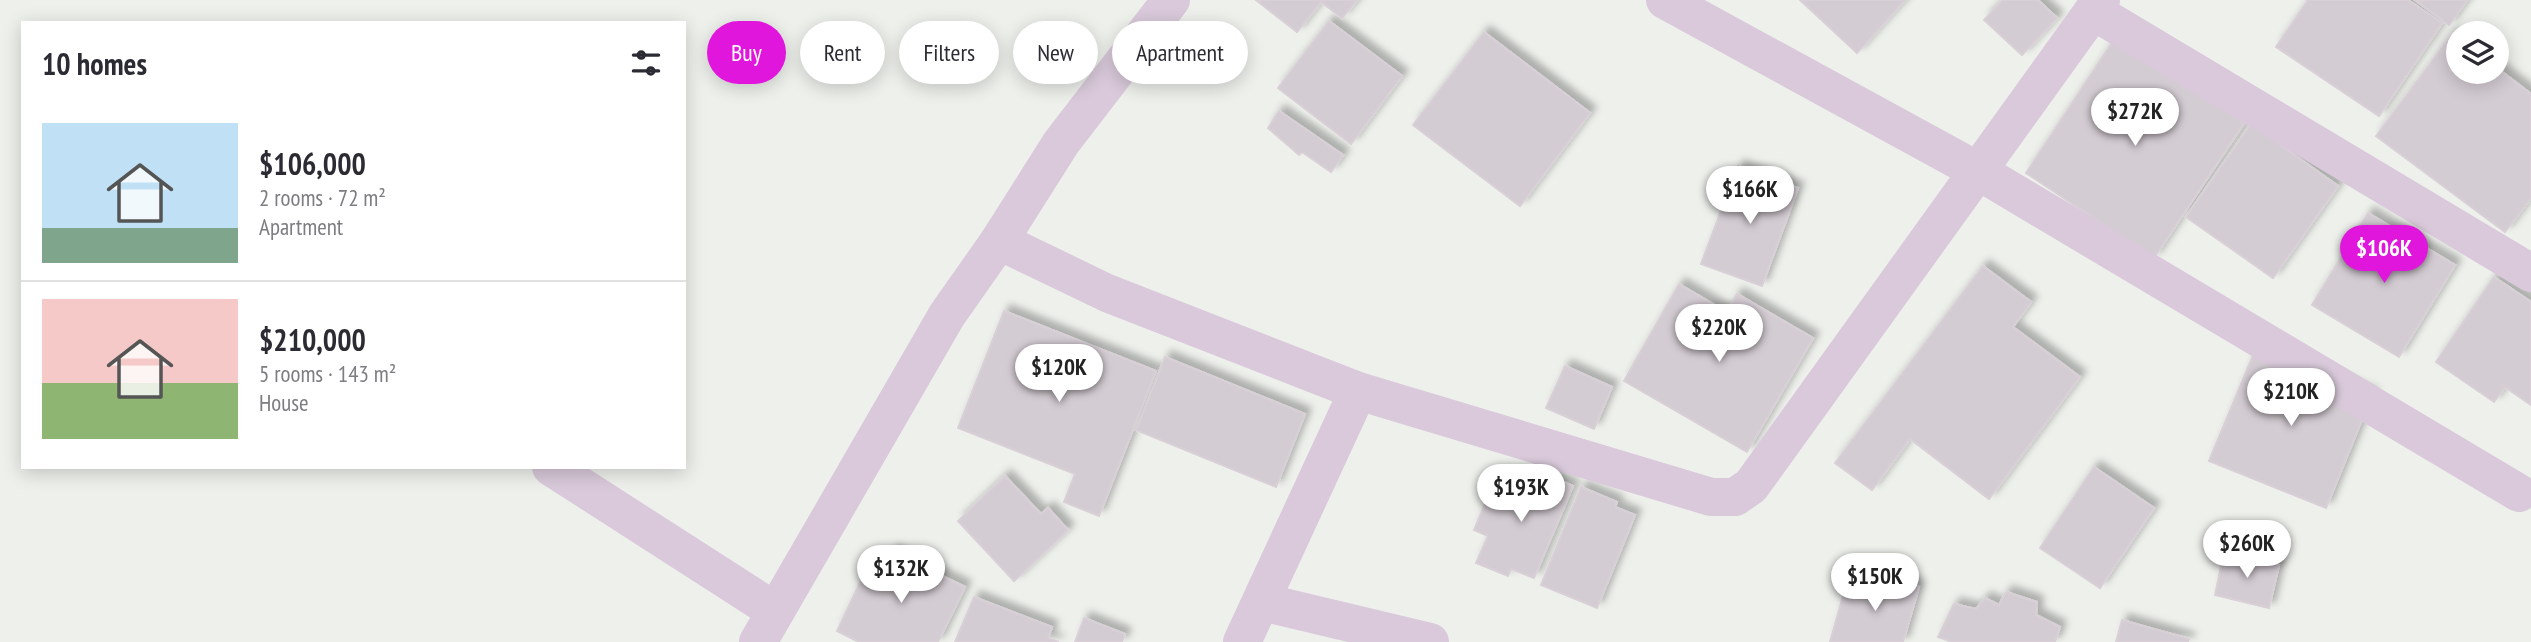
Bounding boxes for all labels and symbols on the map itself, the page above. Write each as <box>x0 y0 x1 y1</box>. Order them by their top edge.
pin: $272K <box>2086 88 2184 148</box>
pin: $166K <box>1701 166 1799 226</box>
pin: $106K <box>2335 226 2433 285</box>
pin: $220K <box>1670 304 1768 364</box>
pin: $120K <box>1010 344 1108 404</box>
pin: $210K <box>2242 368 2340 428</box>
pin: $193K <box>1472 464 1570 524</box>
pin: $260K <box>2198 520 2296 580</box>
pin: $132K <box>852 546 950 605</box>
pin: $150K <box>1826 554 1924 613</box>

